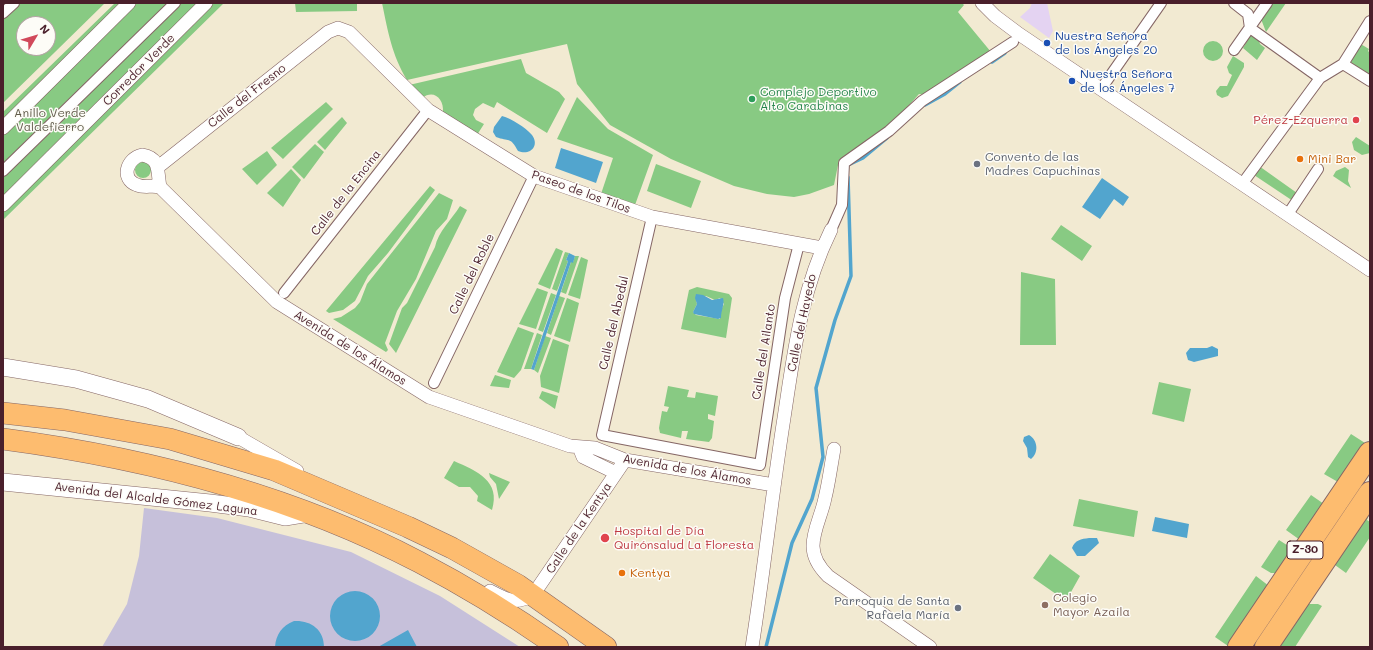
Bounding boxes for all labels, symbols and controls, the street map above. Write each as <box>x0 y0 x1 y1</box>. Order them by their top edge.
north arrow <box>16 16 56 56</box>
text: N <box>37 21 54 37</box>
place label: Nuestra Señora de los Ángeles 20 <box>1055 29 1157 57</box>
street label: Corredor Verde <box>100 31 178 109</box>
marker: Nuestra Señora de los Ángeles 20 <box>1042 38 1052 48</box>
street label: Calle del Fresno <box>205 61 289 131</box>
place label: Nuestra Señora de los Ángeles 7 <box>1080 67 1175 95</box>
marker: Nuestra Señora de los Ángeles 7 <box>1067 76 1077 86</box>
place label: Complejo Deportivo Alto Carabinas <box>760 85 877 113</box>
marker: Complejo Deportivo Alto Carabinas <box>747 94 757 104</box>
park label: Anillo Verde Valdefierro <box>14 106 86 134</box>
place label: Pérez-Ezquerra <box>1253 113 1348 127</box>
marker: Pérez-Ezquerra <box>1351 115 1361 125</box>
street label: Calle de la Encina <box>308 147 384 239</box>
place label: Convento de las Madres Capuchinas <box>985 150 1100 178</box>
place label: Mini Bar <box>1308 152 1356 166</box>
marker: Mini Bar <box>1295 154 1305 164</box>
marker: Convento de las Madres Capuchinas <box>972 159 982 169</box>
street label: Paseo de los Tilos <box>530 167 632 217</box>
street label: Calle del Roble <box>446 231 498 317</box>
street label: Calle del Hayedo <box>785 273 819 373</box>
street label: Calle del Abedul <box>596 275 632 371</box>
street label: Calle del Ailanto <box>749 303 779 401</box>
street label: Avenida de los Álamos <box>291 307 409 389</box>
street label: Avenida de los Álamos <box>622 452 752 488</box>
street label: Avenida del Alcalde Gómez Laguna <box>54 479 258 519</box>
street label: Calle de la Kentya <box>543 480 615 576</box>
place label: Hospital de Día Quirónsalud La Floresta <box>614 524 754 552</box>
marker: Hospital de Día Quirónsalud La Floresta <box>599 532 611 544</box>
road number: Z-30 <box>1287 541 1323 559</box>
place label: Kentya <box>630 566 670 580</box>
marker: Kentya <box>617 568 627 578</box>
place label: Colegio Mayor Azaila <box>1053 591 1130 619</box>
place label: Parroquia de Santa Rafaela María <box>834 594 950 622</box>
marker: Colegio Mayor Azaila <box>1040 600 1050 610</box>
marker: Parroquia de Santa Rafaela María <box>953 603 963 613</box>

